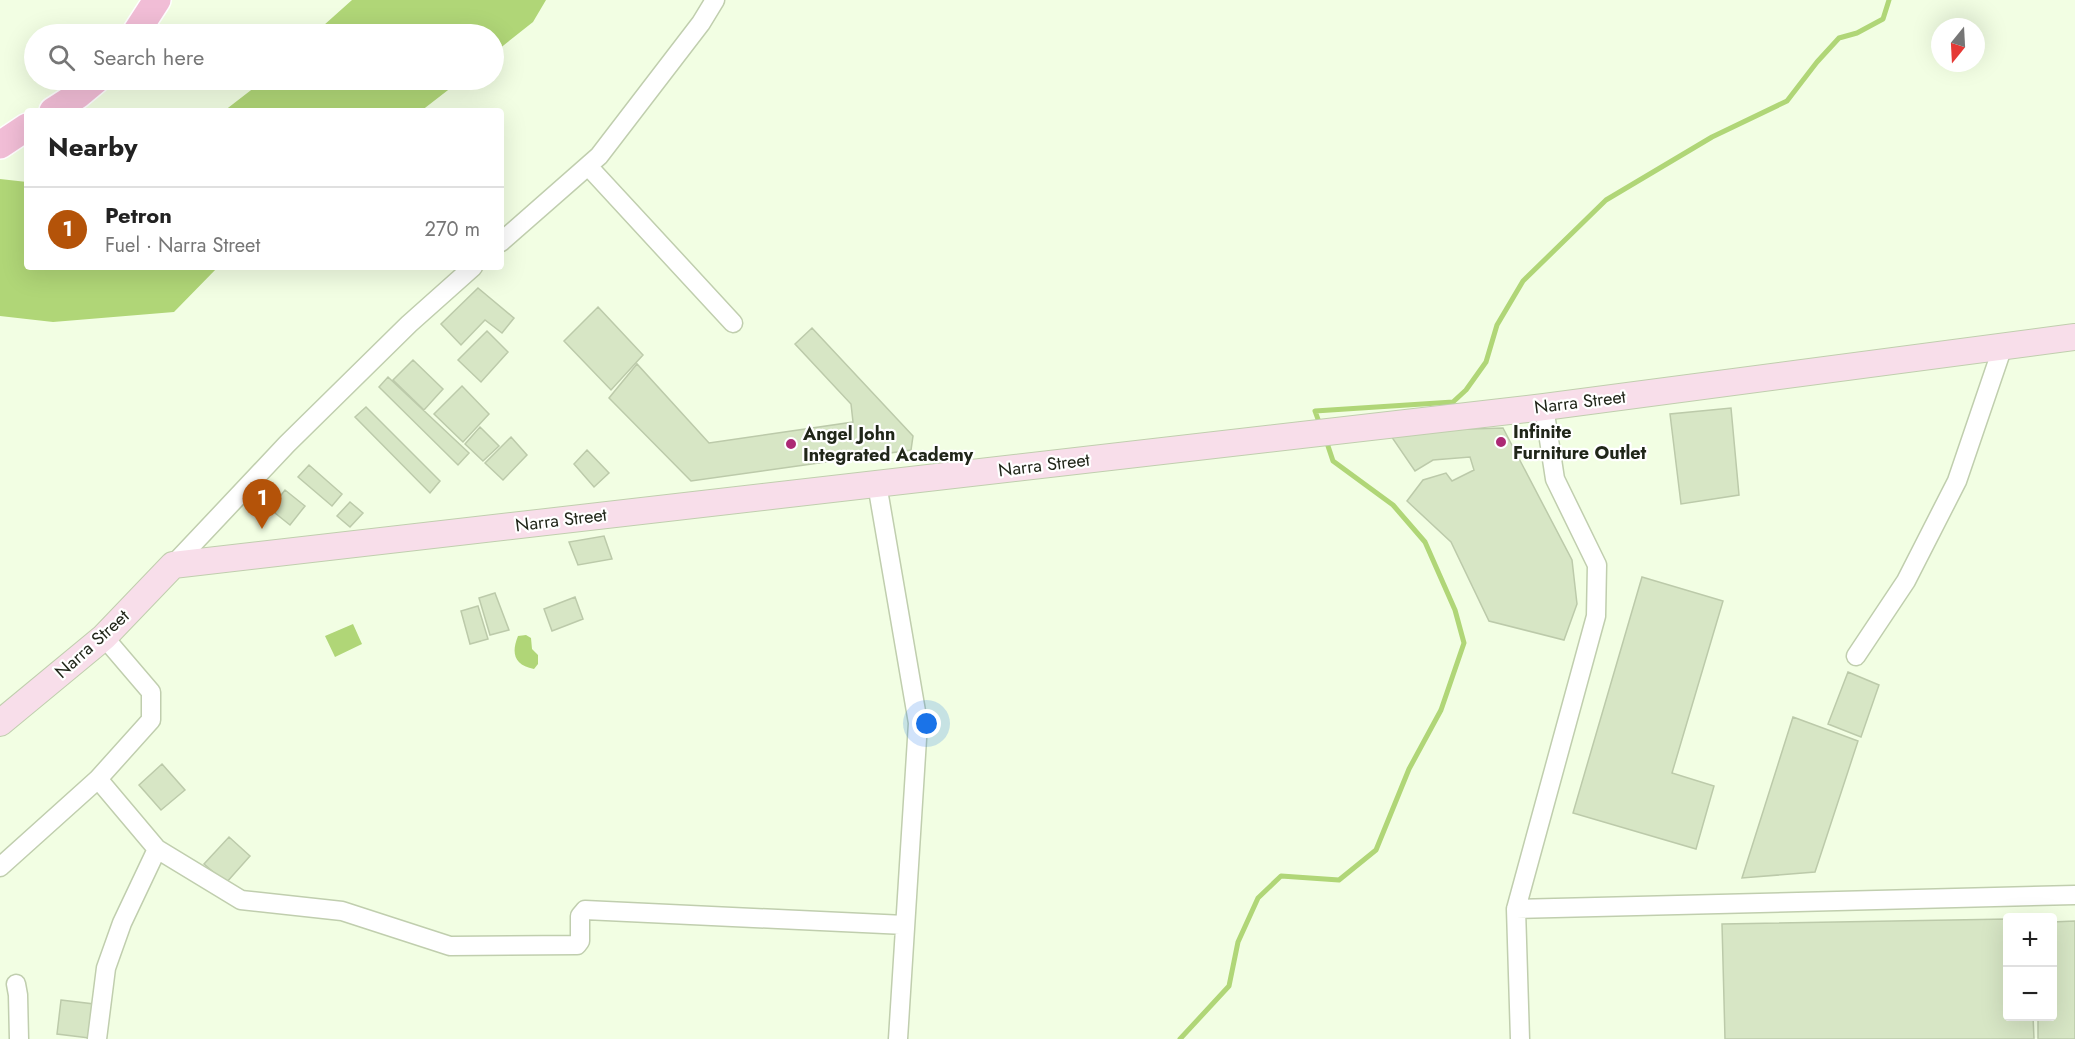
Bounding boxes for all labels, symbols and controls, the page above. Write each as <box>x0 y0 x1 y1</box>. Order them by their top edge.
north arrow <box>1931 18 1985 72</box>
search box <box>24 24 504 90</box>
icon: search <box>45 41 78 74</box>
text: Search here <box>93 41 204 73</box>
text: Nearby <box>48 128 137 166</box>
text: Petron <box>105 199 172 231</box>
text: 1 <box>62 215 73 244</box>
text: 270 m <box>425 215 480 244</box>
text: Fuel · Narra Street <box>105 231 260 260</box>
street label: Narra Street <box>1533 383 1628 421</box>
place label: Infinite Furniture Outlet <box>1513 419 1647 466</box>
place label: Angel John Integrated Academy <box>802 421 974 468</box>
marker: Infinite Furniture Outlet <box>1494 435 1508 449</box>
marker: Angel John Integrated Academy <box>784 437 798 451</box>
street label: Narra Street <box>997 446 1092 484</box>
pin: 1 <box>242 480 282 529</box>
street label: Narra Street <box>514 501 609 539</box>
street label: Narra Street <box>49 603 135 684</box>
your location <box>912 709 941 738</box>
map controls <box>2003 913 2057 1021</box>
button: + <box>2003 913 2057 967</box>
button: − <box>2003 967 2057 1021</box>

